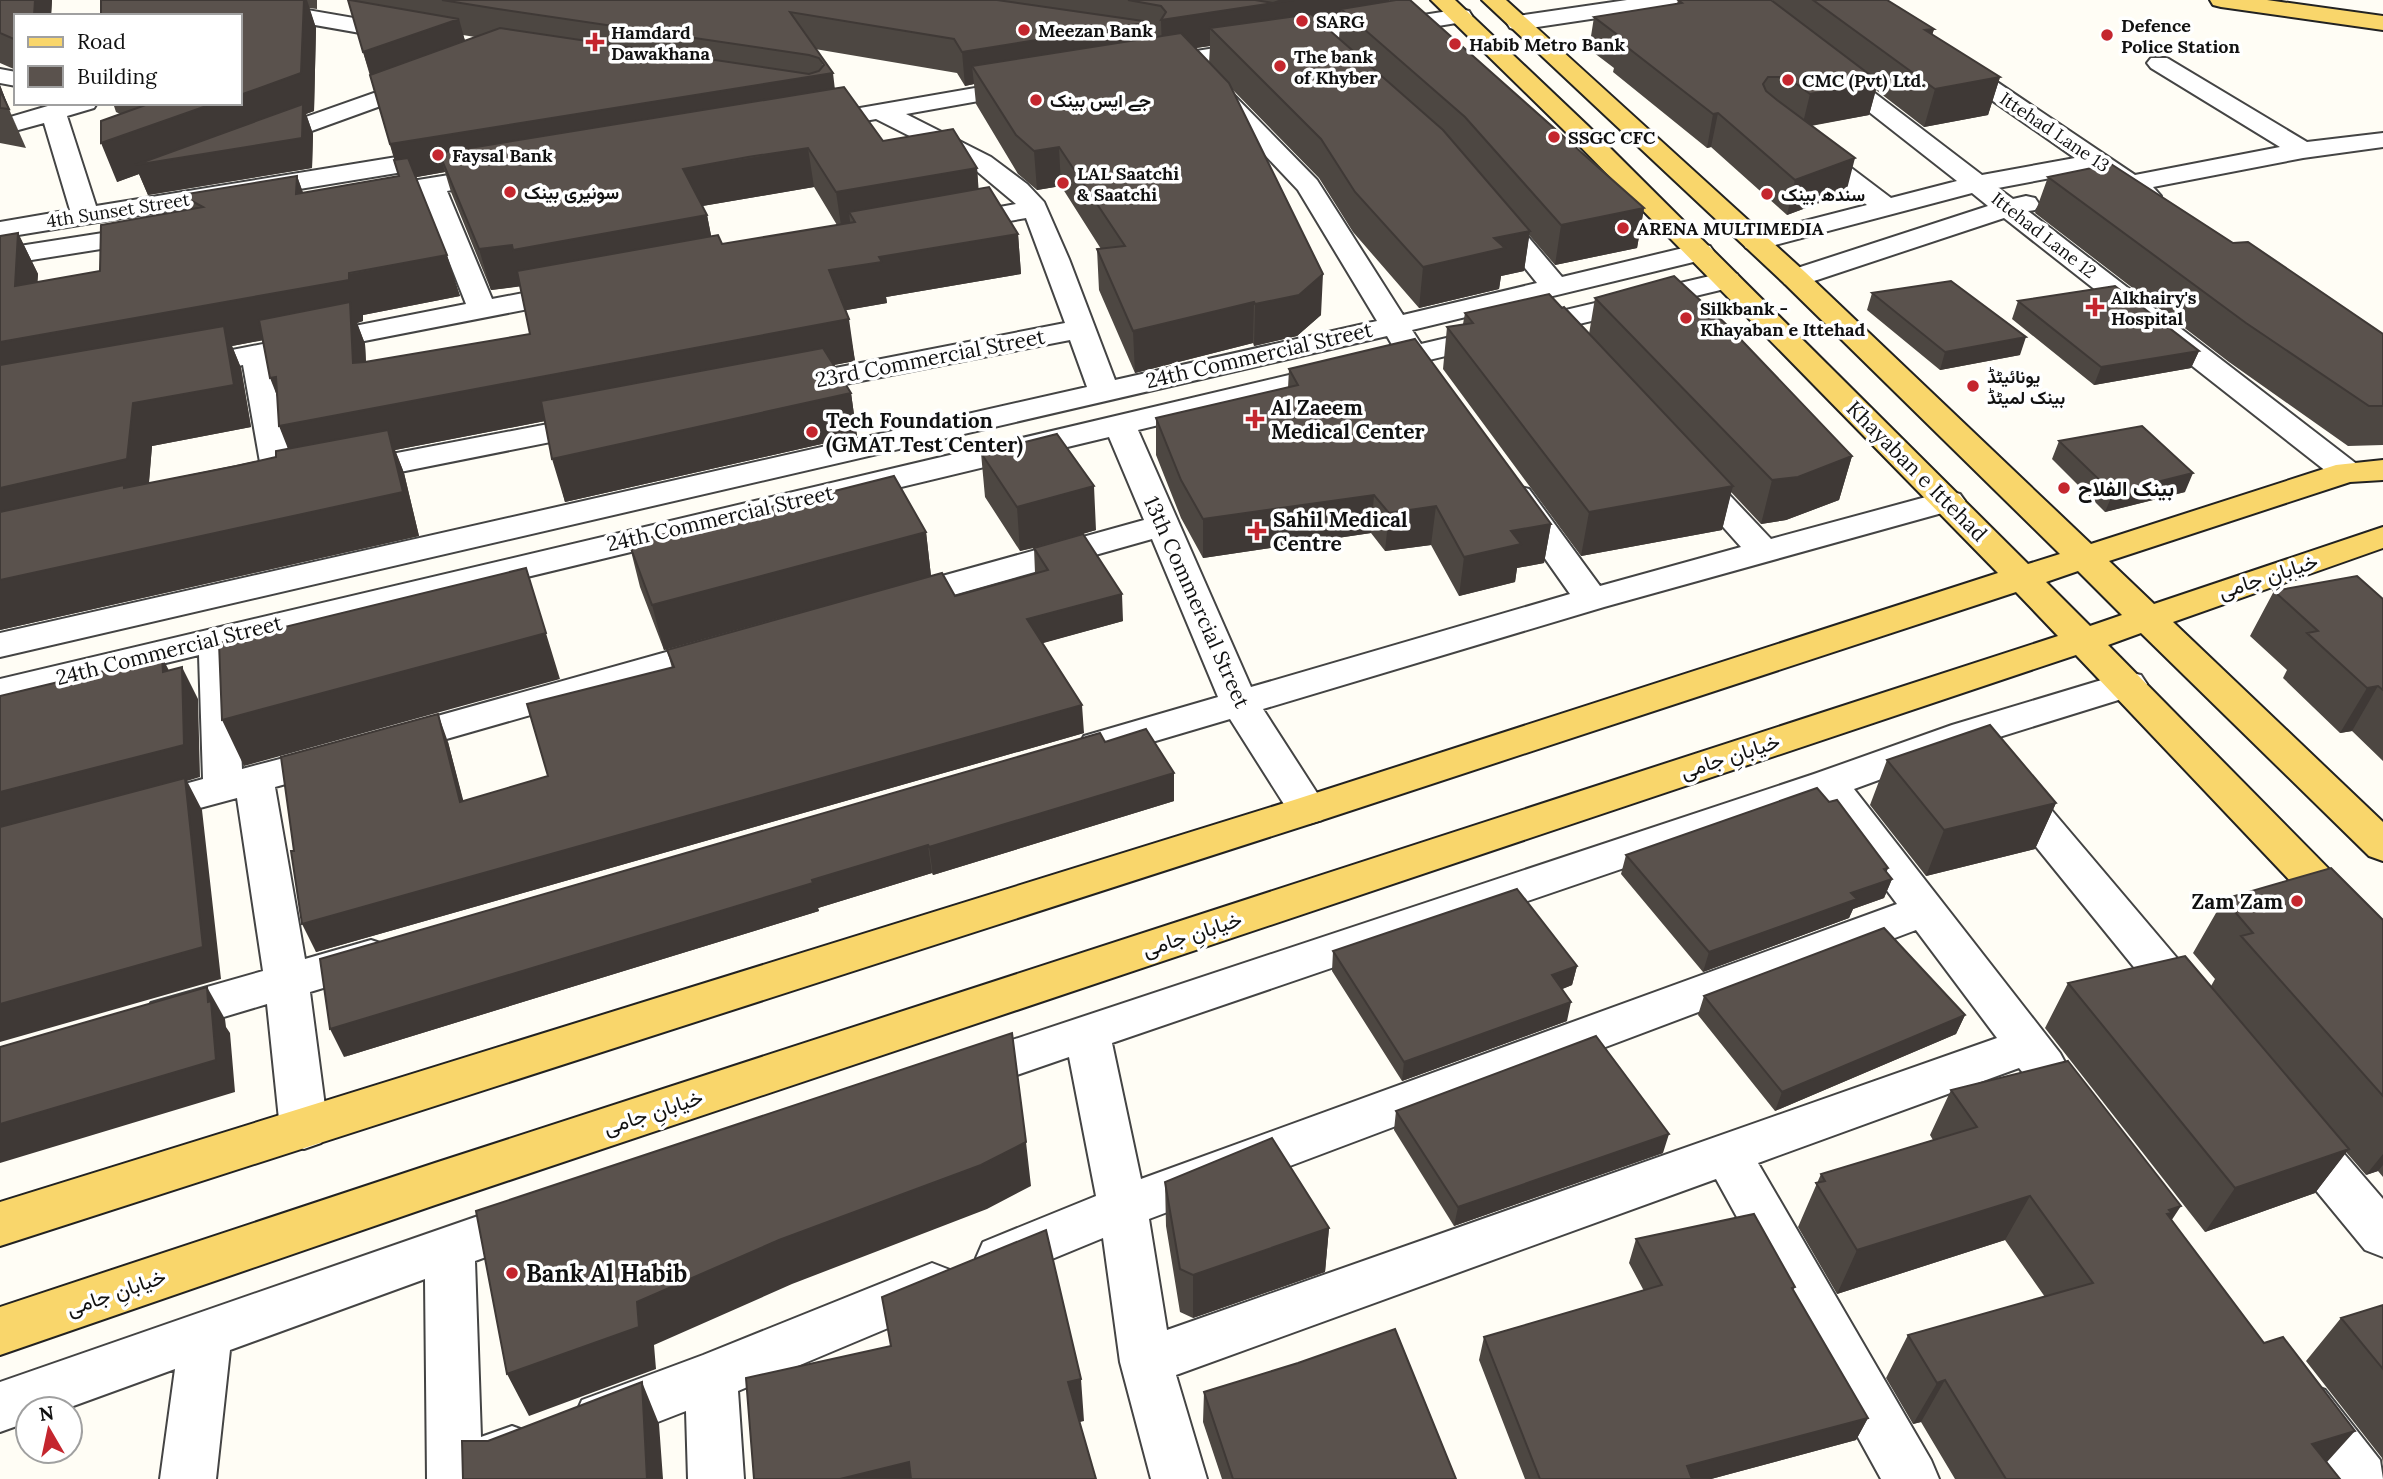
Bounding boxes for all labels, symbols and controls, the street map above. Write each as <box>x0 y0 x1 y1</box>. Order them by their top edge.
place label: SARG <box>1316 10 1365 33</box>
marker: SARG <box>1294 13 1310 29</box>
legend <box>14 14 242 105</box>
place label: Defence Police Station <box>2121 14 2240 58</box>
place label: Meezan Bank <box>1038 19 1153 42</box>
place label: Hamdard Dawakhana <box>611 21 711 65</box>
marker: Meezan Bank <box>1016 22 1032 38</box>
marker: Defence Police Station <box>2099 27 2115 43</box>
text: Road <box>77 28 126 55</box>
marker: Hamdard Dawakhana <box>585 32 605 52</box>
place label: Habib Metro Bank <box>1469 33 1625 56</box>
marker: Habib Metro Bank <box>1447 36 1463 52</box>
place label: The bank of Khyber <box>1294 45 1378 89</box>
marker: The bank of Khyber <box>1272 58 1288 74</box>
text: Building <box>77 63 157 90</box>
place label: CMC (Pvt) Ltd. <box>1802 69 1926 92</box>
marker: CMC (Pvt) Ltd. <box>1780 72 1796 88</box>
street label: Ittehad Lane 13 <box>1996 87 2114 177</box>
place label: جے ایس بینک <box>1050 89 1151 112</box>
marker: جے ایس بینک <box>1028 92 1044 108</box>
place label: SSGC CFC <box>1568 126 1656 149</box>
marker: SSGC CFC <box>1546 129 1562 145</box>
place label: Faysal Bank <box>452 144 553 167</box>
marker: Faysal Bank <box>430 147 446 163</box>
place label: LAL Saatchi & Saatchi <box>1077 162 1179 206</box>
marker: LAL Saatchi & Saatchi <box>1055 175 1071 191</box>
place label: سونیری بینک <box>524 181 619 204</box>
place label: سندھ بینک <box>1781 183 1865 206</box>
marker: سونیری بینک <box>502 184 518 200</box>
marker: سندھ بینک <box>1759 186 1775 202</box>
street label: 4th Sunset Street <box>45 187 191 233</box>
street label: Ittehad Lane 12 <box>1987 187 2101 283</box>
place label: ARENA MULTIMEDIA <box>1637 217 1824 240</box>
marker: ARENA MULTIMEDIA <box>1615 220 1631 236</box>
place label: Alkhairy's Hospital <box>2111 286 2197 330</box>
place label: Silkbank - Khayaban e Ittehad <box>1700 297 1866 341</box>
marker: Alkhairy's Hospital <box>2085 297 2105 317</box>
marker: Silkbank - Khayaban e Ittehad <box>1678 310 1694 326</box>
street label: 24th Commercial Street <box>1143 316 1376 394</box>
street label: 23rd Commercial Street <box>813 322 1048 394</box>
place label: یونائیٹڈ بینک لمیٹڈ <box>1987 365 2065 409</box>
marker: یونائیٹڈ بینک لمیٹڈ <box>1965 378 1981 394</box>
place label: Al Zaeem Medical Center <box>1271 394 1425 445</box>
street label: Khayaban e Ittehad <box>1841 395 1993 547</box>
place label: Tech Foundation (GMAT Test Center) <box>826 407 1023 458</box>
marker: Al Zaeem Medical Center <box>1245 409 1265 429</box>
marker: Tech Foundation (GMAT Test Center) <box>804 424 820 440</box>
place label: بینک الفلاح <box>2078 475 2174 503</box>
street label: 24th Commercial Street <box>604 479 837 557</box>
marker: بینک الفلاح <box>2056 480 2072 496</box>
street label: 13th Commercial Street <box>1138 492 1256 713</box>
place label: Sahil Medical Centre <box>1273 506 1408 557</box>
marker: Sahil Medical Centre <box>1247 521 1267 541</box>
street label: خیابانِ جامی <box>2215 547 2323 609</box>
street label: 24th Commercial Street <box>53 609 286 691</box>
street label: خیابانِ جامی <box>1677 727 1785 789</box>
place label: Zam Zam <box>2191 888 2283 915</box>
marker: Zam Zam <box>2289 893 2305 909</box>
street label: خیابانِ جامی <box>1139 905 1247 967</box>
street label: خیابانِ جامی <box>600 1083 708 1145</box>
place label: Bank Al Habib <box>526 1258 687 1289</box>
street label: خیابانِ جامی <box>63 1262 171 1325</box>
marker: Bank Al Habib <box>504 1265 520 1281</box>
north arrow <box>14 1395 84 1465</box>
text: N <box>37 1400 56 1426</box>

